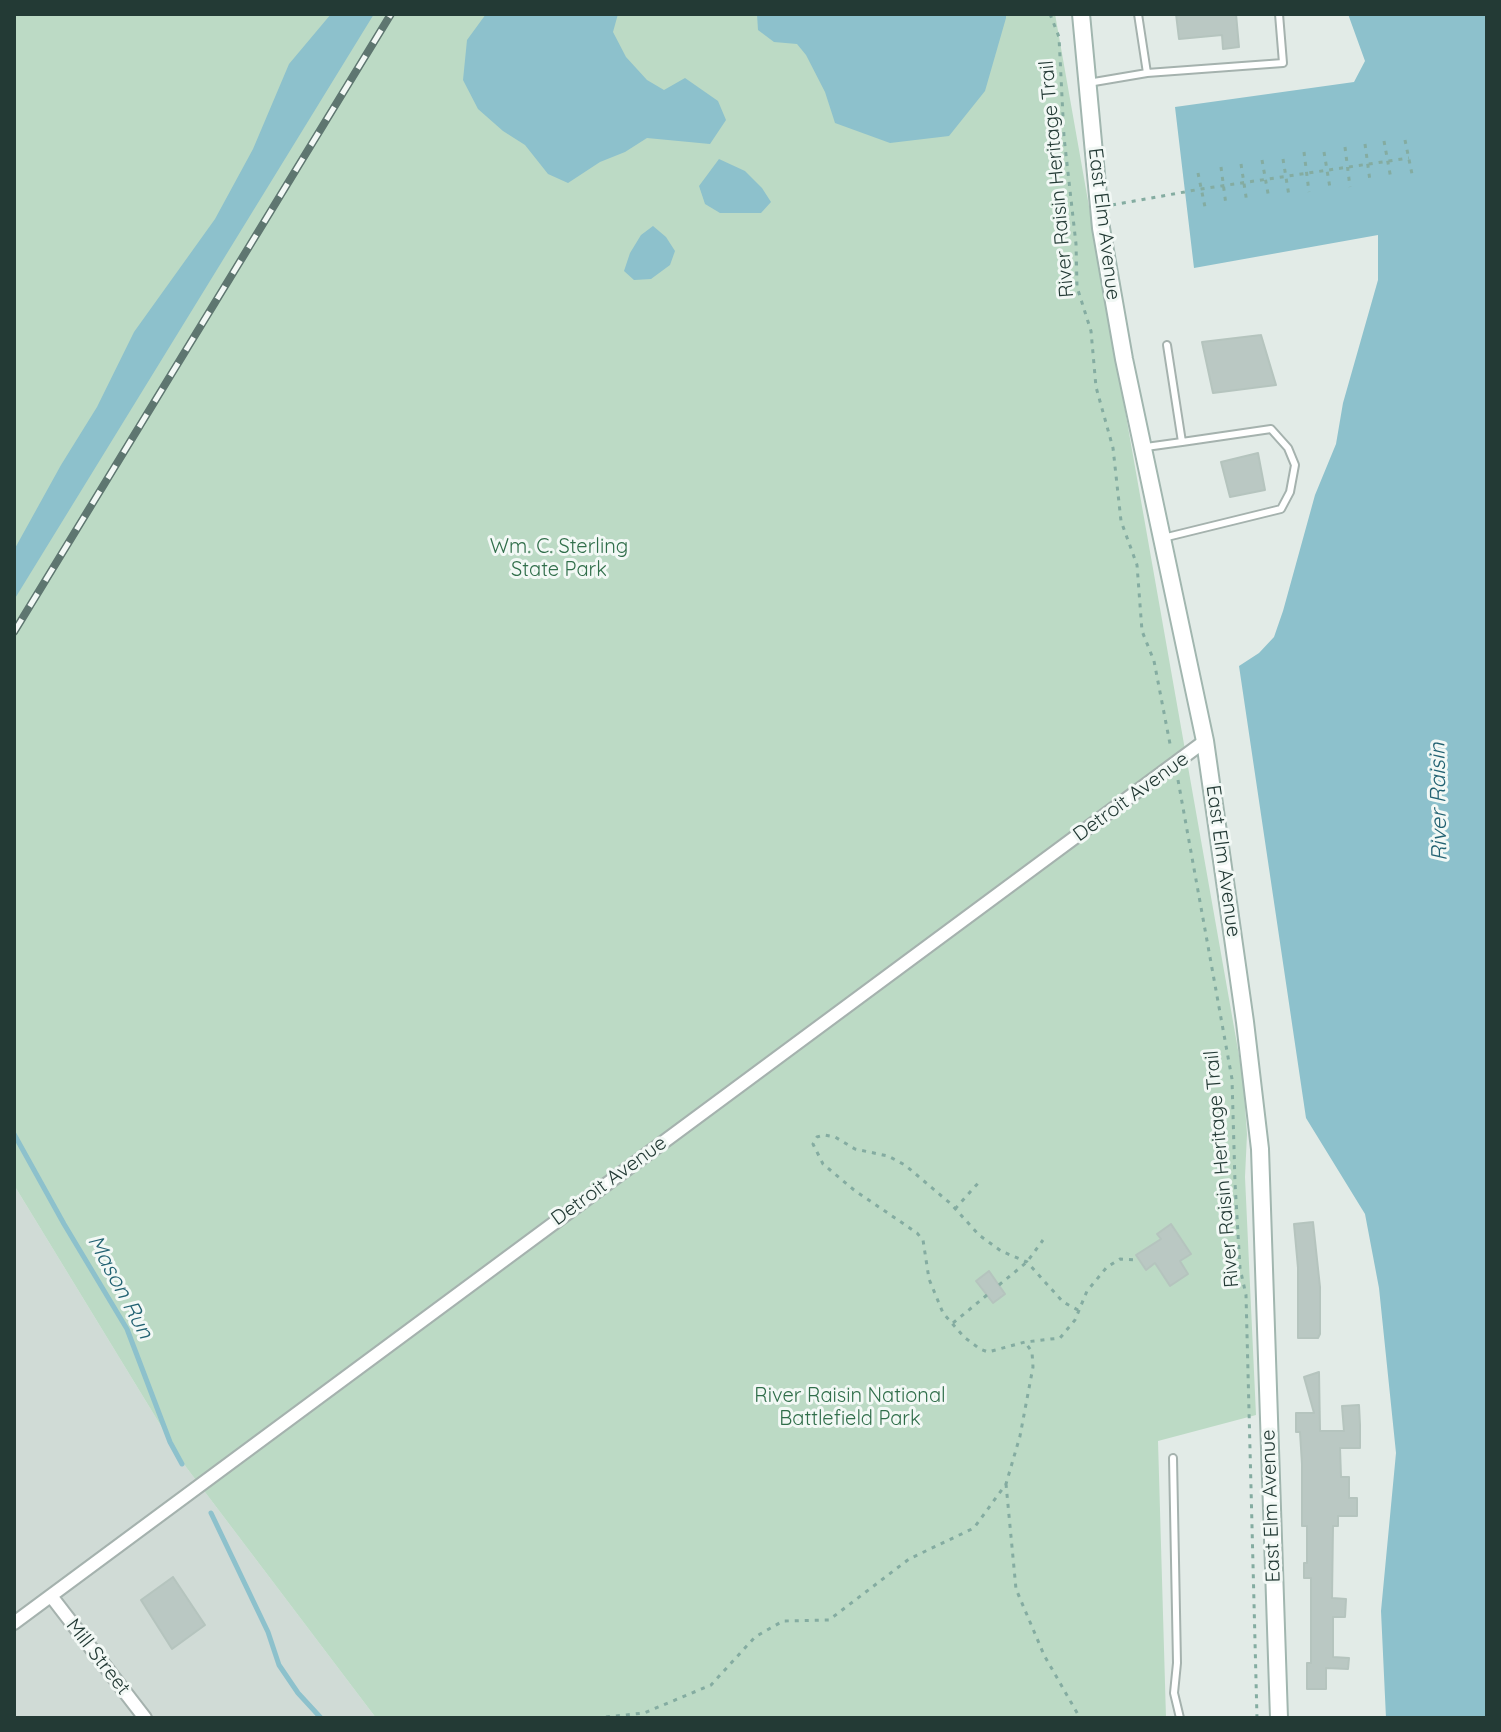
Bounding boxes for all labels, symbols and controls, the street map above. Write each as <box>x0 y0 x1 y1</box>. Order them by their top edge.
street label: River Raisin Heritage Trail <box>1035 59 1079 299</box>
street label: East Elm Avenue <box>1083 147 1125 301</box>
park label: Wm. C. Sterling State Park <box>490 535 628 582</box>
water label: River Raisin <box>1425 743 1453 861</box>
street label: Detroit Avenue <box>1069 747 1193 847</box>
street label: East Elm Avenue <box>1200 783 1246 939</box>
street label: River Raisin Heritage Trail <box>1200 1049 1244 1289</box>
street label: Detroit Avenue <box>547 1131 671 1231</box>
water label: Mason Run <box>82 1231 158 1343</box>
park label: River Raisin National Battlefield Park <box>754 1384 946 1431</box>
street label: East Elm Avenue <box>1256 1429 1286 1583</box>
street label: Mill Street <box>61 1614 135 1700</box>

